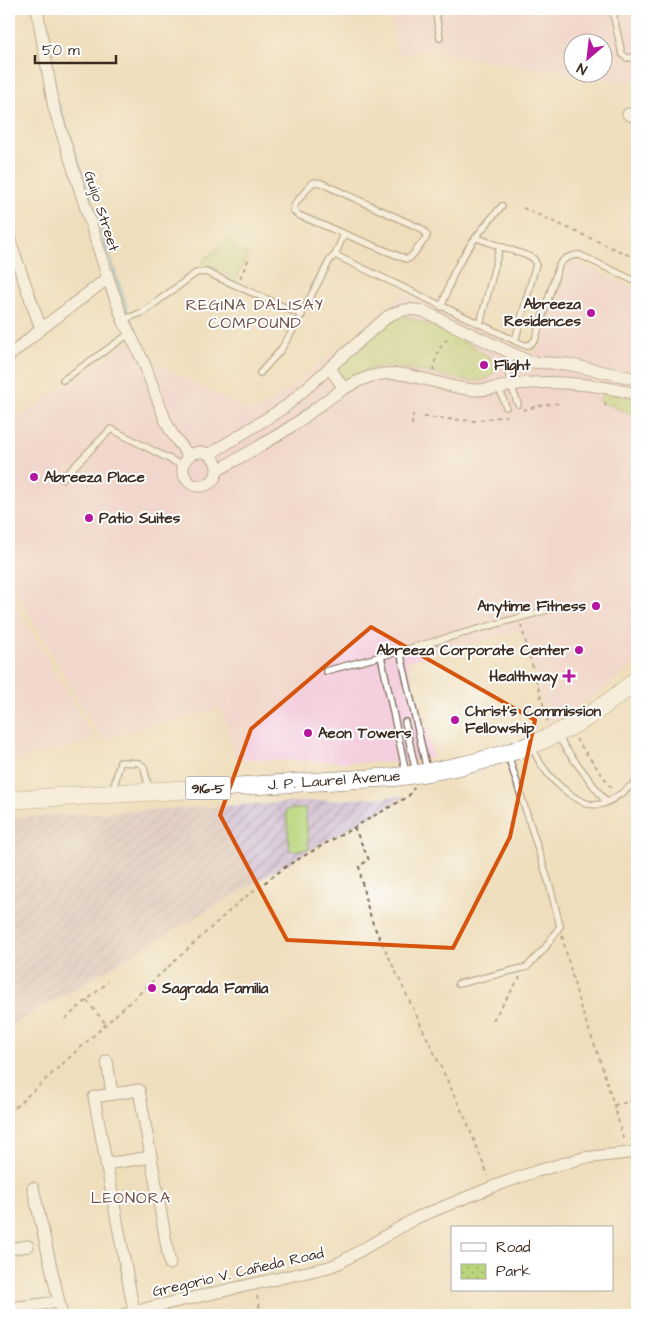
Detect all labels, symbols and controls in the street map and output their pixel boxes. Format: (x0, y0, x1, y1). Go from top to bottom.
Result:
scale bar (35, 32, 116, 64)
north arrow (564, 32, 614, 82)
text: 50 m (42, 40, 80, 61)
text: N (574, 58, 591, 79)
street label: Guijo Street (79, 168, 124, 254)
district label: REGINA DALISAY COMPOUND (186, 294, 324, 334)
place label: Abreeza Residences (504, 294, 581, 332)
marker: Abreeza Residences (585, 307, 597, 319)
place label: Flight (494, 355, 531, 378)
marker: Flight (478, 359, 490, 371)
place label: Abreeza Place (44, 467, 145, 488)
marker: Abreeza Place (28, 471, 40, 483)
place label: Patio Suites (99, 508, 181, 529)
marker: Patio Suites (83, 512, 95, 524)
place label: Anytime Fitness (477, 596, 586, 618)
marker: Anytime Fitness (590, 600, 602, 612)
place label: Abreeza Corporate Center (376, 640, 570, 661)
marker: Abreeza Corporate Center (573, 644, 585, 656)
place label: Healthway (489, 666, 559, 688)
marker: Healthway (562, 669, 576, 683)
place label: Christ's Commission Fellowship (465, 701, 602, 739)
marker: Christ's Commission Fellowship (449, 714, 461, 726)
place label: Aeon Towers (318, 723, 412, 744)
marker: Aeon Towers (302, 727, 314, 739)
street label: J. P. Laurel Avenue (267, 765, 401, 796)
road number: 916-5 (186, 776, 230, 800)
place label: Sagrada Familia (161, 978, 269, 1001)
marker: Sagrada Familia (146, 982, 158, 994)
district label: LEONORA (91, 1187, 171, 1209)
legend (451, 1226, 614, 1292)
text: Road (496, 1237, 531, 1258)
street label: Gregorio V. Cañeda Road (150, 1242, 326, 1303)
text: Park (496, 1261, 531, 1282)

